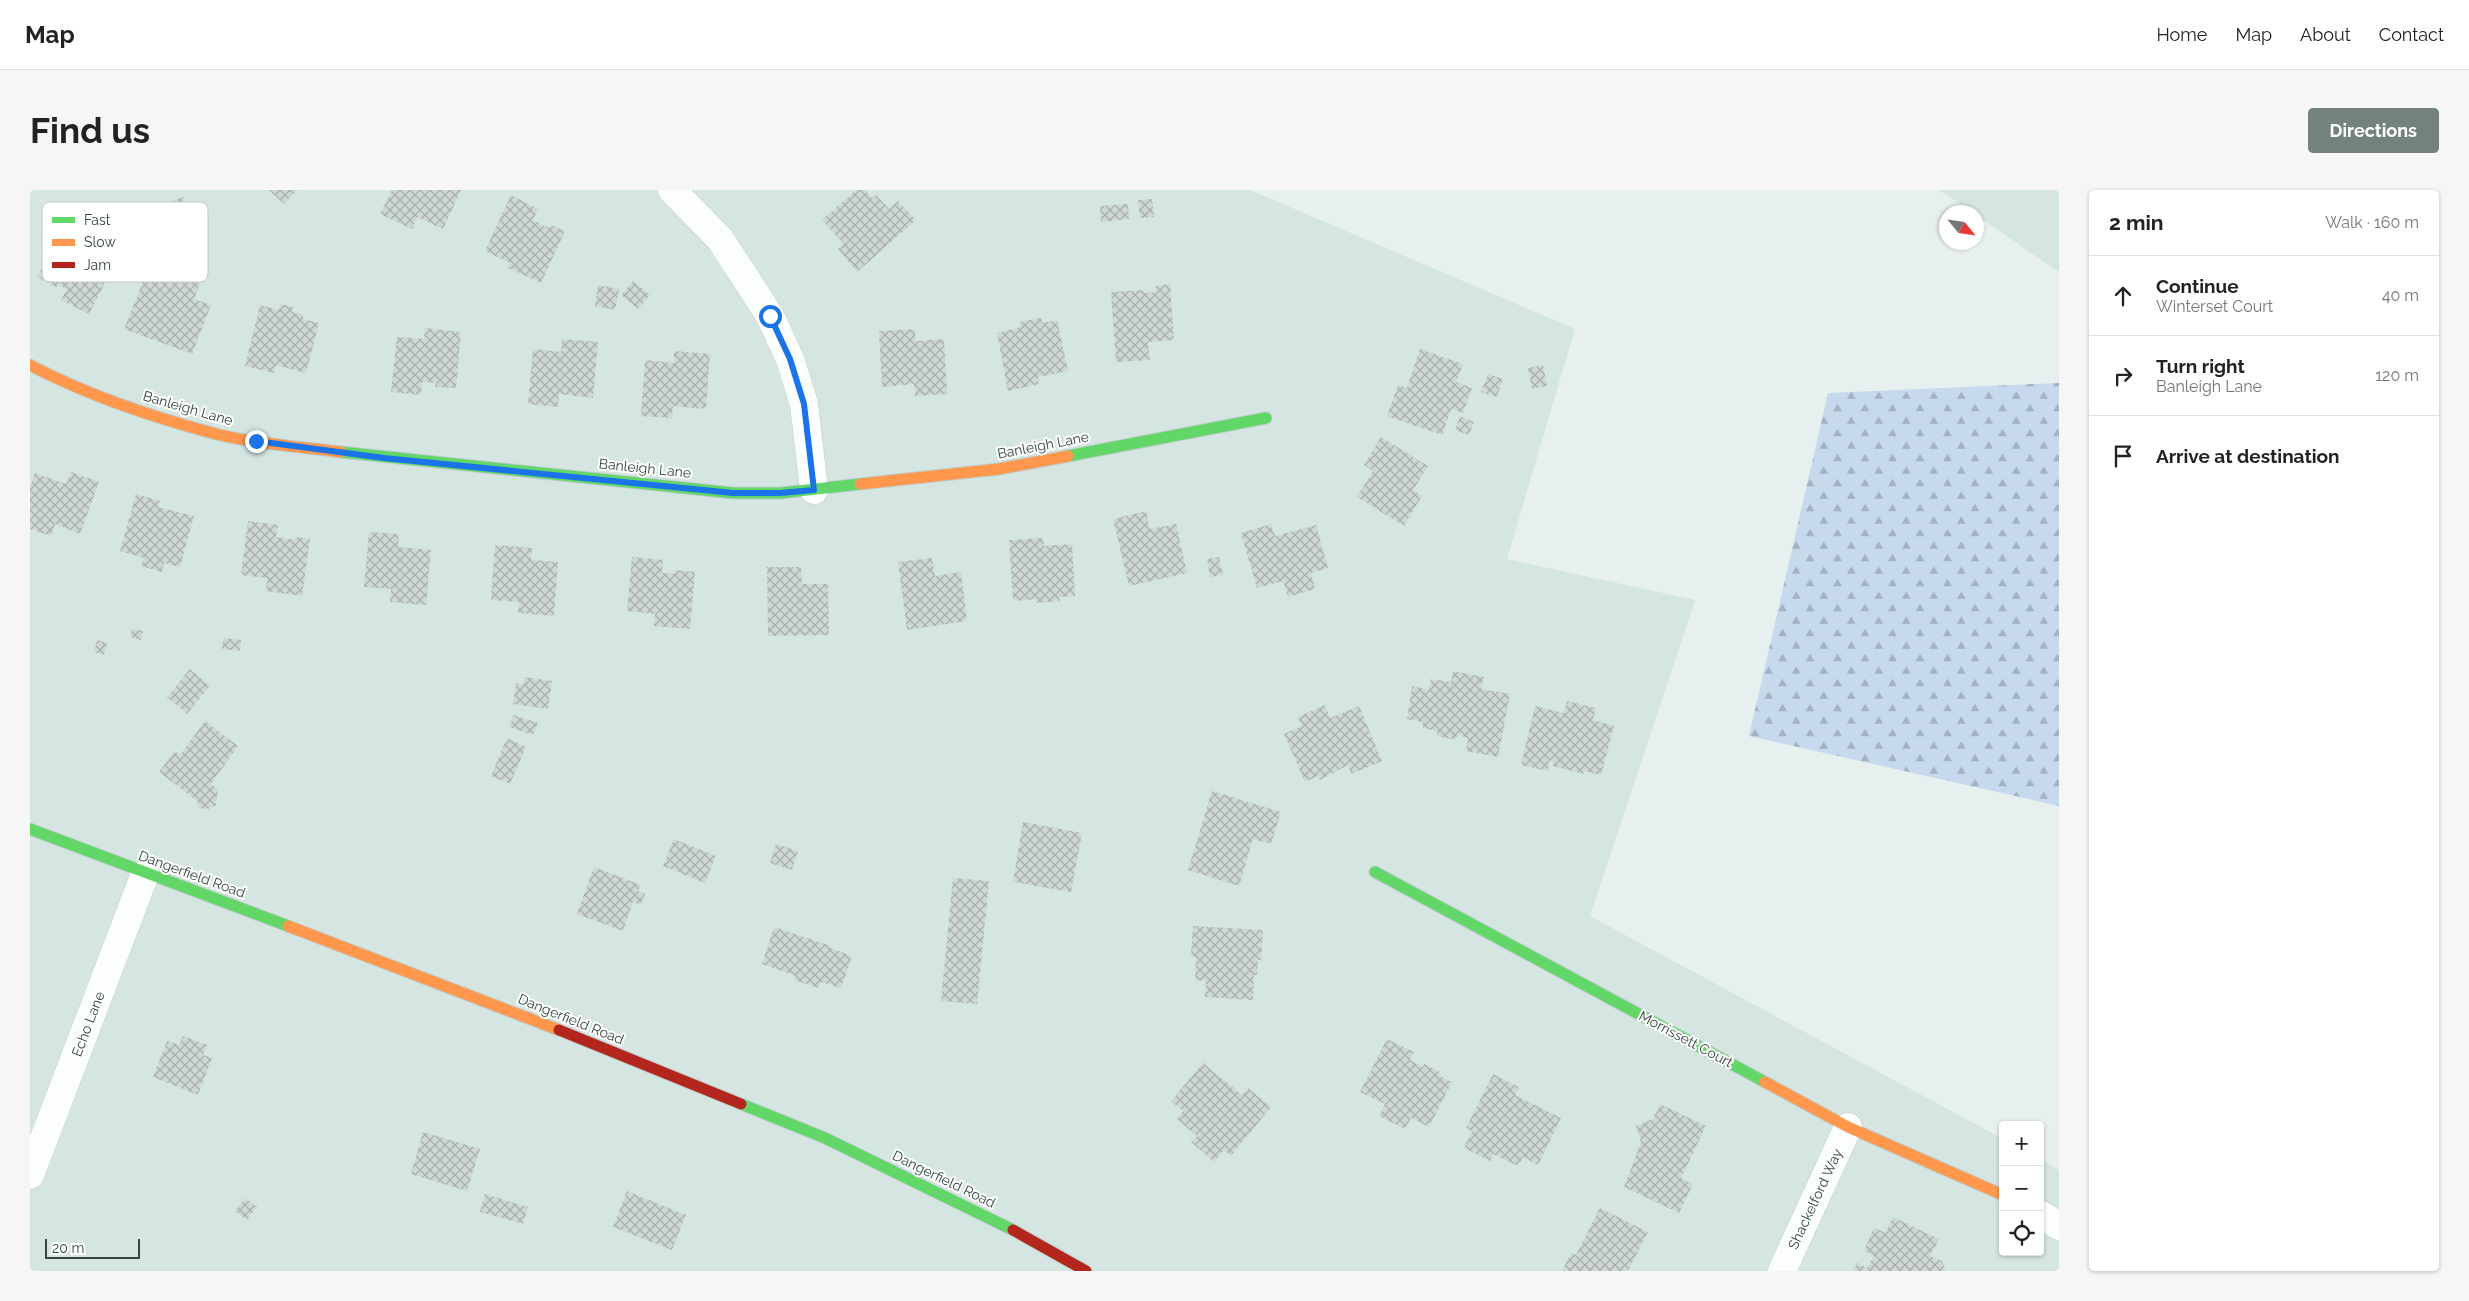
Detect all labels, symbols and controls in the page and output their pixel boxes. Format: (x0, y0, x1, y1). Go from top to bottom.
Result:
text: Map (25, 20, 75, 49)
text: Home (2156, 24, 2207, 45)
text: Map (2235, 24, 2272, 45)
text: About (2300, 24, 2351, 45)
text: Contact (2379, 24, 2444, 45)
button: Directions (2308, 108, 2439, 153)
text: Find us (30, 110, 150, 151)
legend (42, 202, 208, 282)
north arrow (1939, 205, 1984, 250)
text: 2 min (2109, 210, 2163, 235)
text: Fast (84, 212, 111, 228)
text: Walk · 160 m (2325, 213, 2419, 232)
text: Slow (84, 234, 116, 250)
text: Jam (84, 257, 111, 273)
text: Continue (2156, 275, 2239, 297)
icon: ahead (2109, 282, 2137, 310)
text: 40 m (2382, 286, 2419, 305)
text: Winterset Court (2156, 297, 2273, 316)
route start (759, 305, 782, 328)
text: Turn right (2156, 355, 2245, 377)
icon: right (2109, 362, 2137, 390)
text: 120 m (2375, 366, 2419, 385)
text: Banleigh Lane (2156, 377, 2262, 396)
street label: Banleigh Lane (141, 388, 235, 428)
street label: Banleigh Lane (996, 428, 1090, 462)
route end (245, 430, 268, 453)
icon: arrive (2109, 442, 2137, 470)
text: Arrive at destination (2156, 445, 2340, 467)
street label: Banleigh Lane (598, 455, 692, 481)
street label: Dangerfield Road (136, 847, 248, 901)
street label: Echo Lane (68, 989, 108, 1059)
street label: Dangerfield Road (516, 991, 626, 1047)
street label: Morrissett Court (1636, 1008, 1736, 1071)
map controls (1999, 1121, 2044, 1256)
button: + (1999, 1121, 2044, 1166)
street label: Shackelford Way (1785, 1146, 1845, 1252)
street label: Dangerfield Road (890, 1147, 998, 1211)
button: − (1999, 1166, 2044, 1211)
button: locate (1999, 1211, 2044, 1256)
scale bar (45, 1236, 140, 1259)
text: 20 m (52, 1240, 84, 1256)

